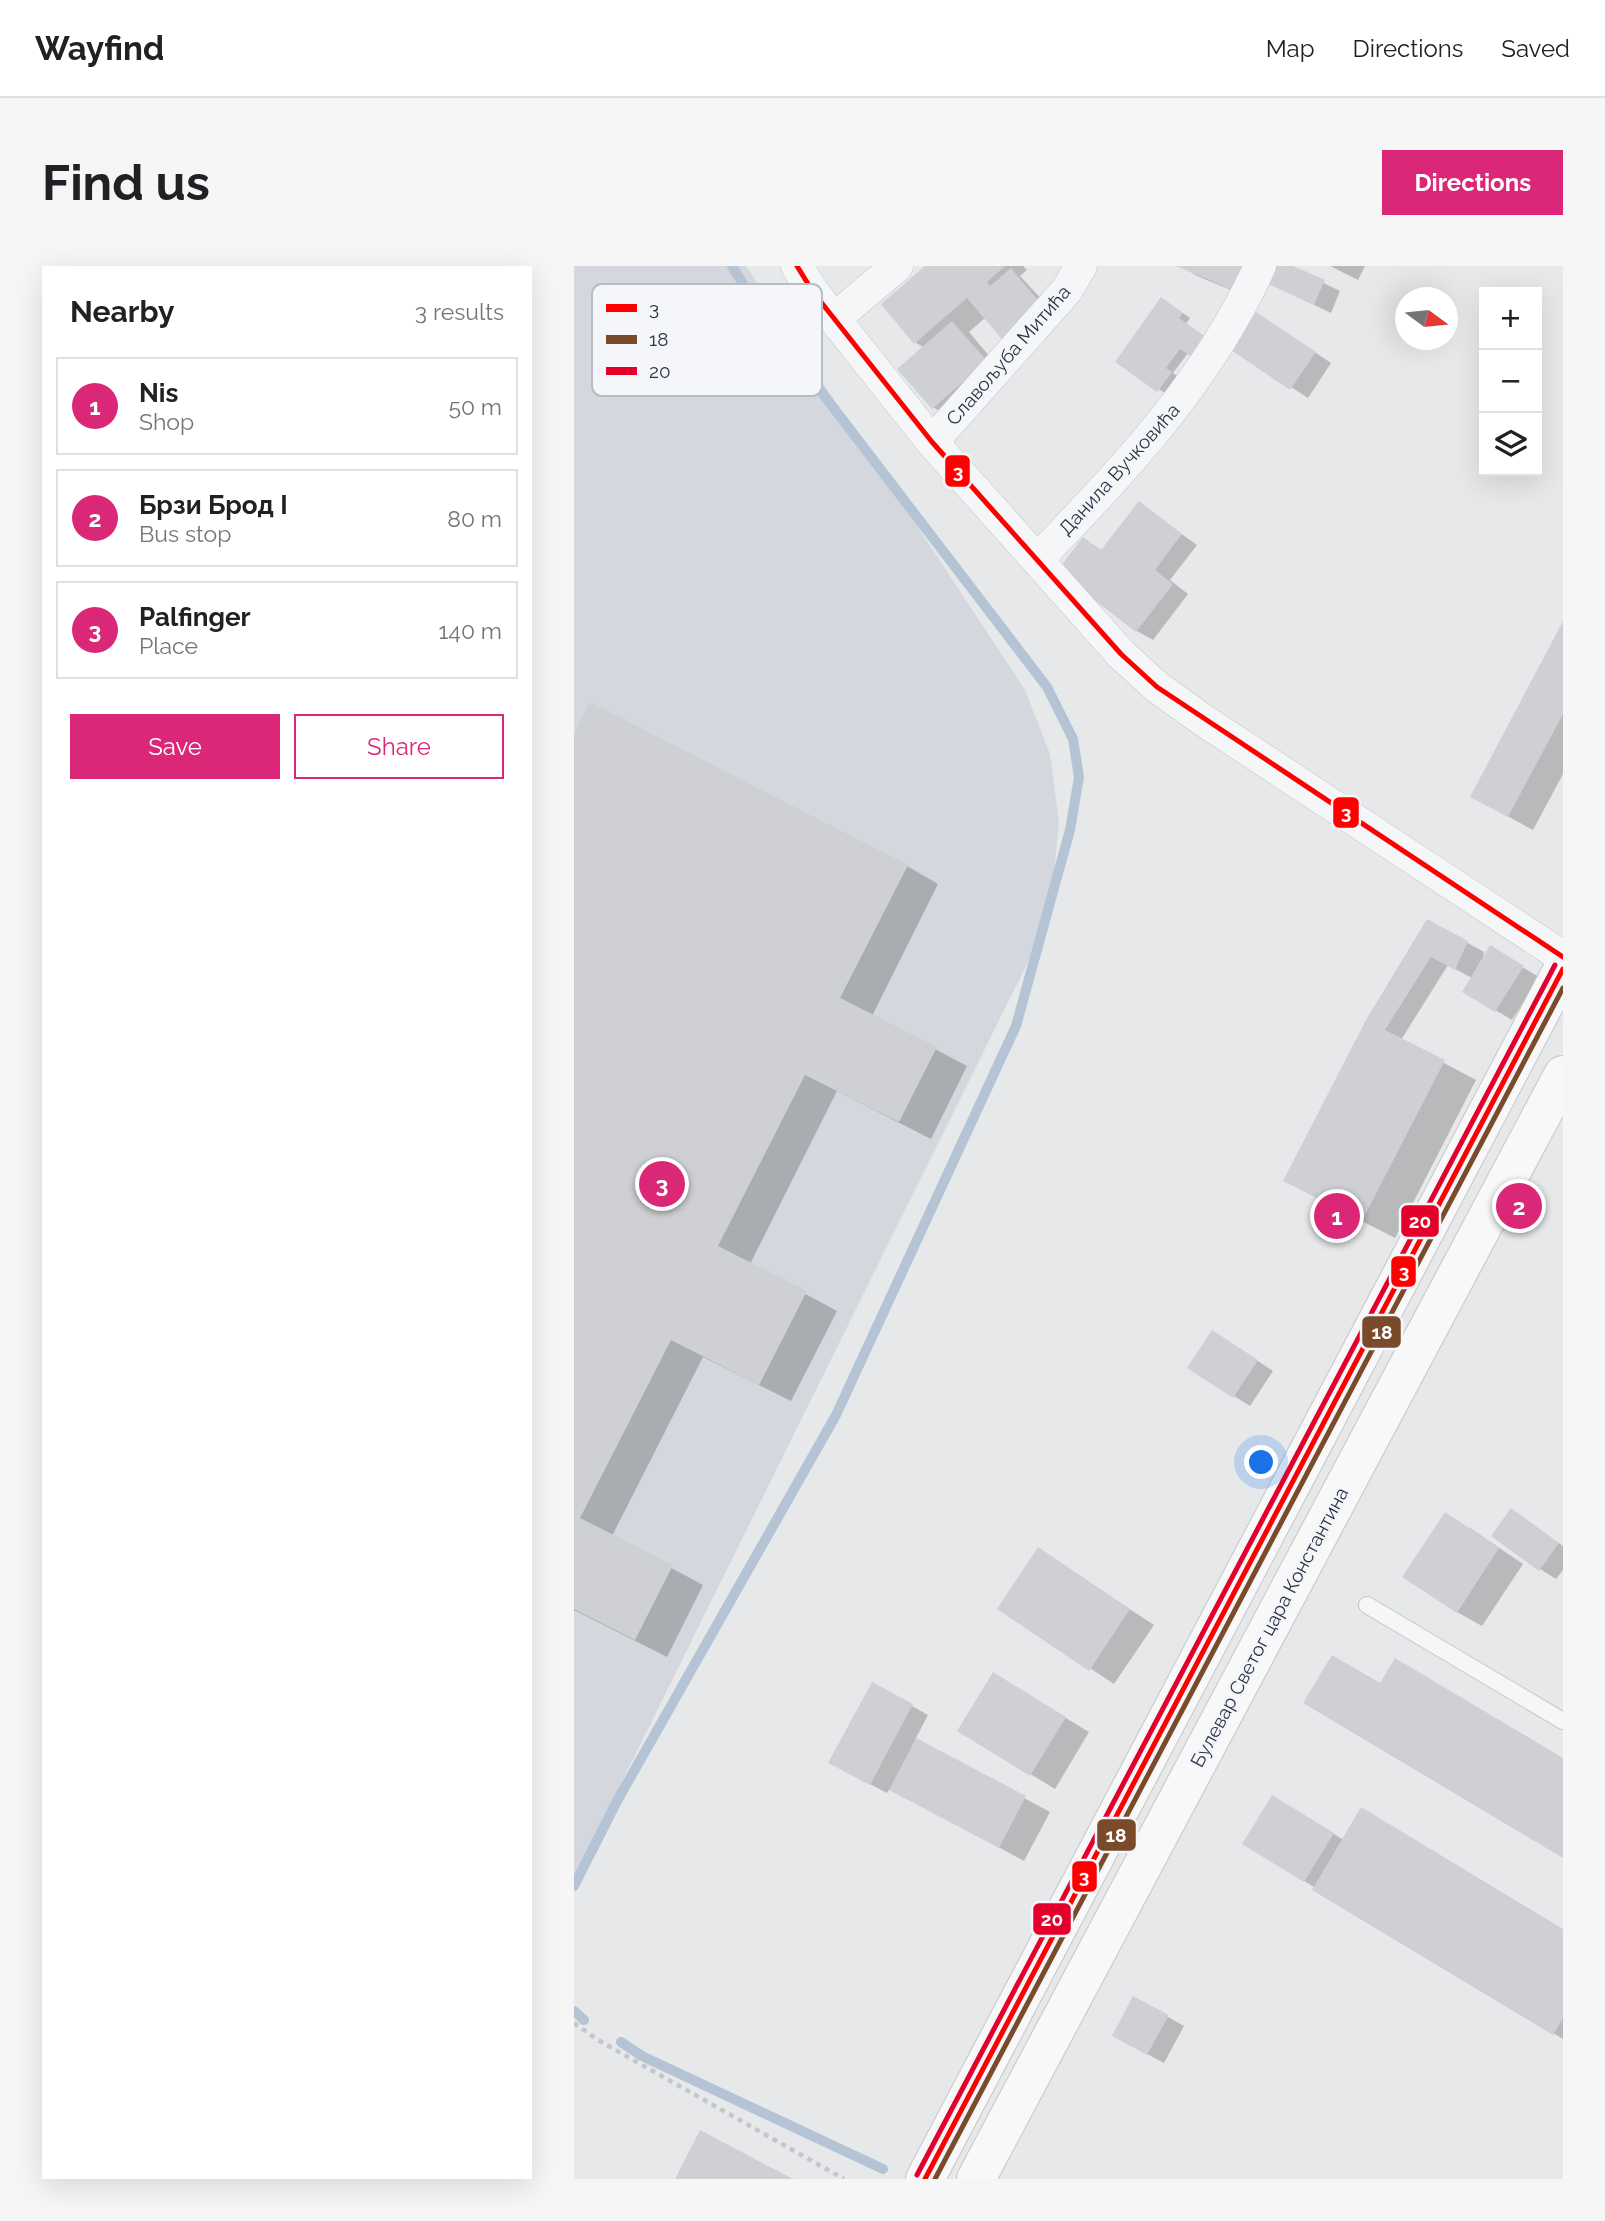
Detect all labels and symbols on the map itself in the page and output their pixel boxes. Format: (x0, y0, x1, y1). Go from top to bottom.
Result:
street label: Славољуба Митића (941, 281, 1075, 429)
legend (592, 284, 822, 396)
north arrow (1395, 287, 1458, 350)
text: 3 (649, 297, 659, 319)
text: 18 (649, 328, 668, 350)
text: 20 (649, 360, 671, 382)
street label: Данила Вучковића (1054, 399, 1184, 539)
line badge: 3 (944, 454, 971, 488)
text: 3 (953, 460, 963, 482)
line badge: 3 (1332, 796, 1360, 829)
text: 3 (1341, 801, 1351, 823)
pin: 3 (639, 1158, 685, 1210)
pin: 2 (1496, 1180, 1542, 1232)
pin: 1 (1314, 1190, 1360, 1242)
line badge: 20 (1400, 1204, 1440, 1238)
text: 20 (1409, 1210, 1431, 1232)
line badge: 3 (1390, 1255, 1417, 1288)
text: 3 (1399, 1260, 1409, 1282)
line badge: 18 (1361, 1315, 1402, 1349)
text: 18 (1372, 1321, 1392, 1343)
your location (1244, 1445, 1278, 1479)
street label: Булевар Светог цара Константина (1186, 1483, 1352, 1771)
line badge: 18 (1096, 1818, 1137, 1852)
text: 18 (1106, 1824, 1126, 1846)
line badge: 3 (1071, 1860, 1098, 1893)
text: 3 (1079, 1865, 1089, 1887)
line badge: 20 (1032, 1902, 1072, 1936)
text: 20 (1041, 1908, 1063, 1930)

